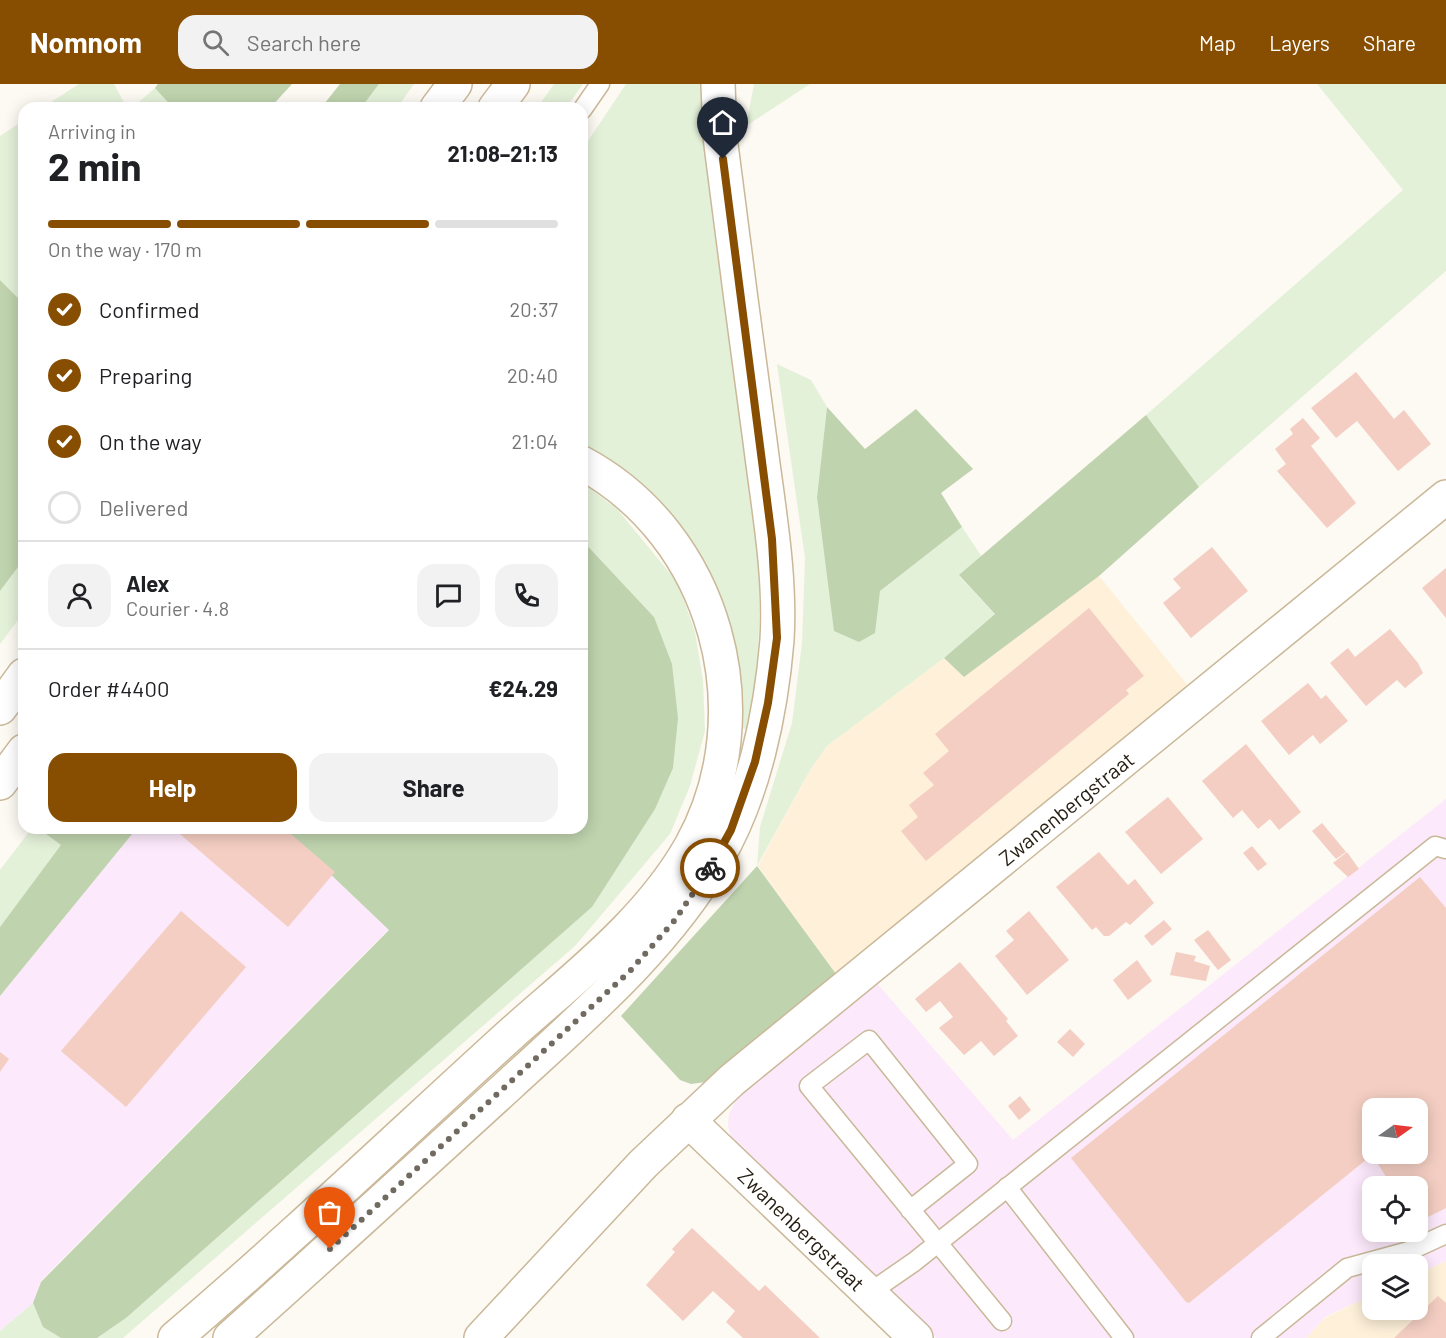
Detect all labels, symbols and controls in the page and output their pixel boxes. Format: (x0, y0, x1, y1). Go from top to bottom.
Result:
search box (178, 15, 598, 69)
text: Nomnom (30, 25, 142, 59)
icon: search (199, 26, 232, 59)
text: Search here (247, 29, 361, 55)
text: Map (1199, 30, 1236, 55)
text: Layers (1269, 30, 1330, 55)
text: Share (1363, 30, 1416, 55)
pin (697, 97, 748, 159)
icon: home (706, 106, 739, 139)
text: Arriving in (48, 119, 136, 143)
text: 21:08–21:13 (447, 140, 558, 166)
text: 2 min (48, 142, 141, 189)
text: On the way · 170 m (48, 237, 202, 261)
icon: check (48, 293, 81, 326)
text: Confirmed (99, 296, 199, 322)
text: 20:37 (509, 297, 558, 321)
icon: check (48, 359, 81, 392)
text: Preparing (99, 362, 192, 388)
text: 20:40 (507, 363, 558, 387)
icon: check (48, 425, 81, 458)
text: On the way (99, 428, 202, 454)
text: 21:04 (511, 429, 558, 453)
text: Delivered (99, 494, 188, 520)
button: person (48, 564, 111, 627)
button: chat (417, 564, 480, 627)
button: phone (495, 564, 558, 627)
text: Alex (126, 570, 169, 596)
text: Courier · 4.8 (126, 596, 229, 620)
text: Order #4400 (48, 675, 169, 701)
text: €24.29 (488, 675, 558, 701)
street label: Zwanenbergstraat (994, 746, 1138, 870)
button: Help (48, 753, 297, 822)
button: Share (309, 753, 558, 822)
courier (680, 838, 740, 898)
icon: bike (694, 852, 727, 885)
north arrow (1362, 1098, 1428, 1164)
map controls (1362, 1098, 1428, 1320)
street label: Zwanenbergstraat (734, 1162, 870, 1296)
button: locate (1362, 1176, 1428, 1242)
pin (304, 1187, 355, 1249)
icon: bag (313, 1196, 346, 1229)
button: layers (1362, 1254, 1428, 1320)

